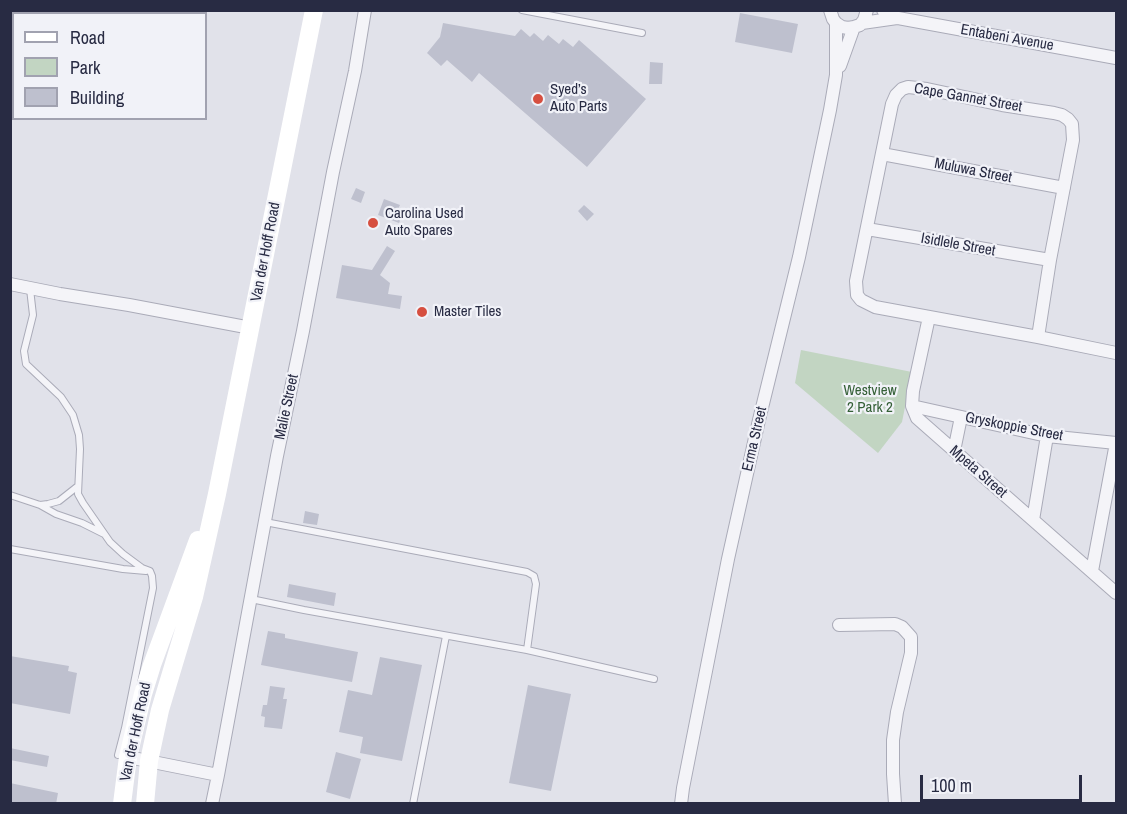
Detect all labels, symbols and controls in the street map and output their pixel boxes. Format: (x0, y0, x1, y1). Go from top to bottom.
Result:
legend (12, 12, 207, 120)
street label: Entabeni Avenue (959, 21, 1055, 55)
text: Road (70, 25, 105, 50)
text: Park (70, 55, 100, 80)
street label: Cape Gannet Street (913, 80, 1023, 116)
place label: Syed’s Auto Parts (550, 81, 607, 116)
text: Building (70, 85, 124, 110)
marker: Syed’s Auto Parts (531, 92, 545, 106)
street label: Muluwa Street (933, 155, 1013, 187)
street label: Van der Hoff Road (248, 201, 284, 303)
place label: Carolina Used Auto Spares (385, 205, 464, 240)
marker: Carolina Used Auto Spares (366, 216, 380, 230)
street label: Isidlele Street (919, 230, 997, 260)
place label: Master Tiles (434, 303, 501, 321)
marker: Master Tiles (415, 305, 429, 319)
street label: Malie Street (271, 373, 303, 441)
park label: Westview 2 Park 2 (843, 382, 897, 417)
street label: Erma Street (739, 405, 771, 473)
street label: Gryskoppie Street (964, 409, 1064, 445)
street label: Mpeta Street (946, 442, 1010, 502)
street label: Van der Hoff Road (117, 681, 155, 783)
scale bar (923, 763, 1085, 801)
text: 100 m (931, 773, 972, 798)

